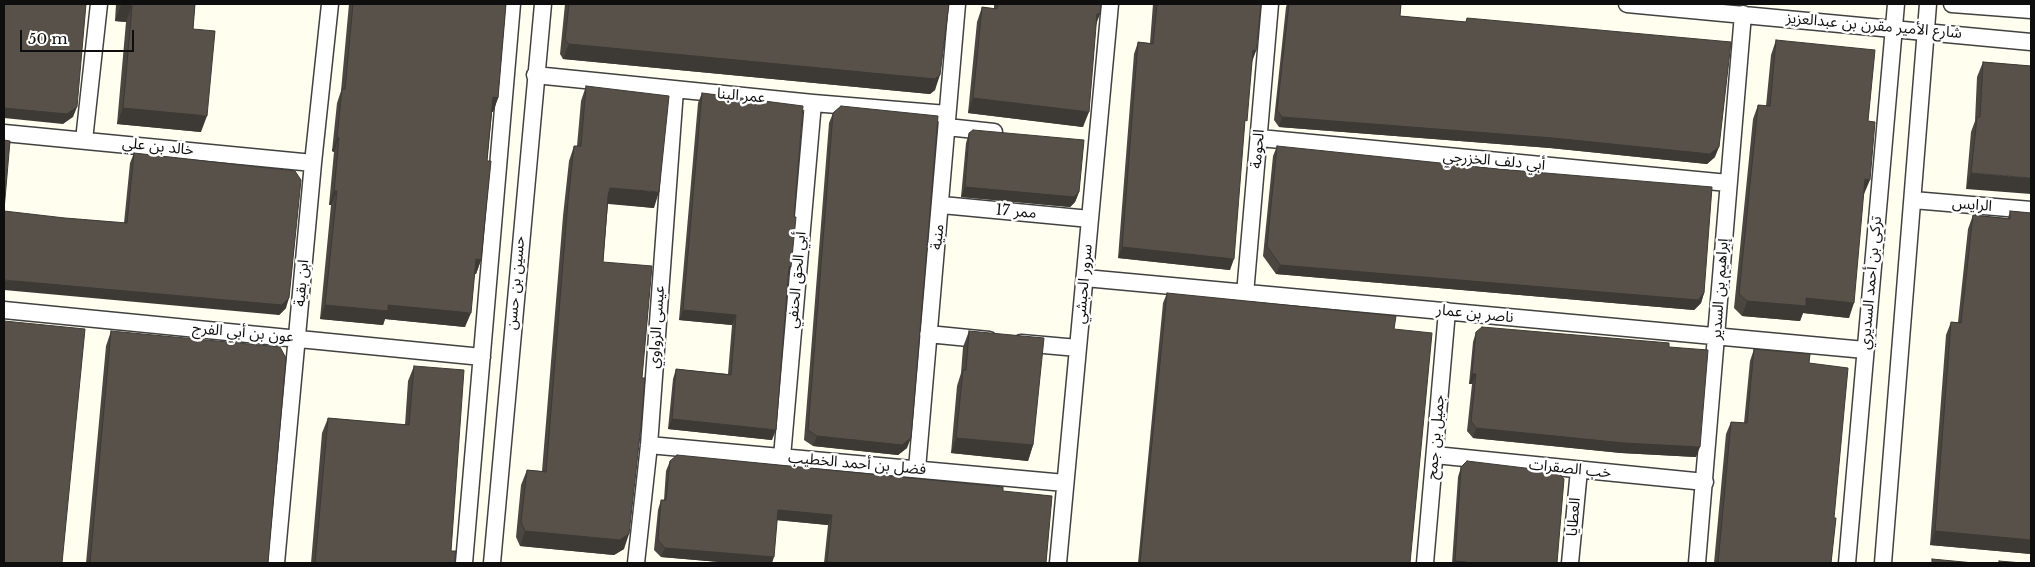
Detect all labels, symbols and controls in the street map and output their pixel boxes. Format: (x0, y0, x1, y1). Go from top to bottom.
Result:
street label: شارع الأمير مقرن بن عبدالعزيز (1785, 9, 1963, 43)
scale bar (22, 20, 136, 52)
text: 50 m (28, 29, 68, 48)
street label: عمر البنا (716, 85, 766, 107)
street label: الحومة (1247, 129, 1269, 169)
street label: خالد بن علي (121, 134, 195, 160)
street label: أبي دلف الخزرجي (1442, 148, 1546, 174)
street label: الرايس (1951, 194, 1993, 216)
street label: ممر 17 (995, 201, 1037, 223)
street label: تركي بن أحمد السديري (1856, 215, 1886, 351)
street label: منية (928, 223, 948, 251)
street label: أبي الحق الحنفي (784, 231, 810, 329)
street label: حسين بن حسن (503, 235, 529, 331)
street label: إبراهيم بن السدير (1707, 238, 1733, 340)
street label: سرور الحبشي (1072, 243, 1096, 325)
street label: ابن بقية (291, 259, 313, 307)
street label: عيسى الزواوي (645, 285, 669, 369)
street label: ناصر بن عمار (1435, 301, 1515, 327)
street label: عون بن أبي الفرج (191, 320, 295, 346)
street label: جميل بن جمح (1423, 394, 1449, 480)
street label: فضل بن أحمد الخطيب (787, 449, 927, 479)
street label: خب الصقرات (1528, 456, 1612, 482)
street label: العطايا (1563, 497, 1585, 537)

